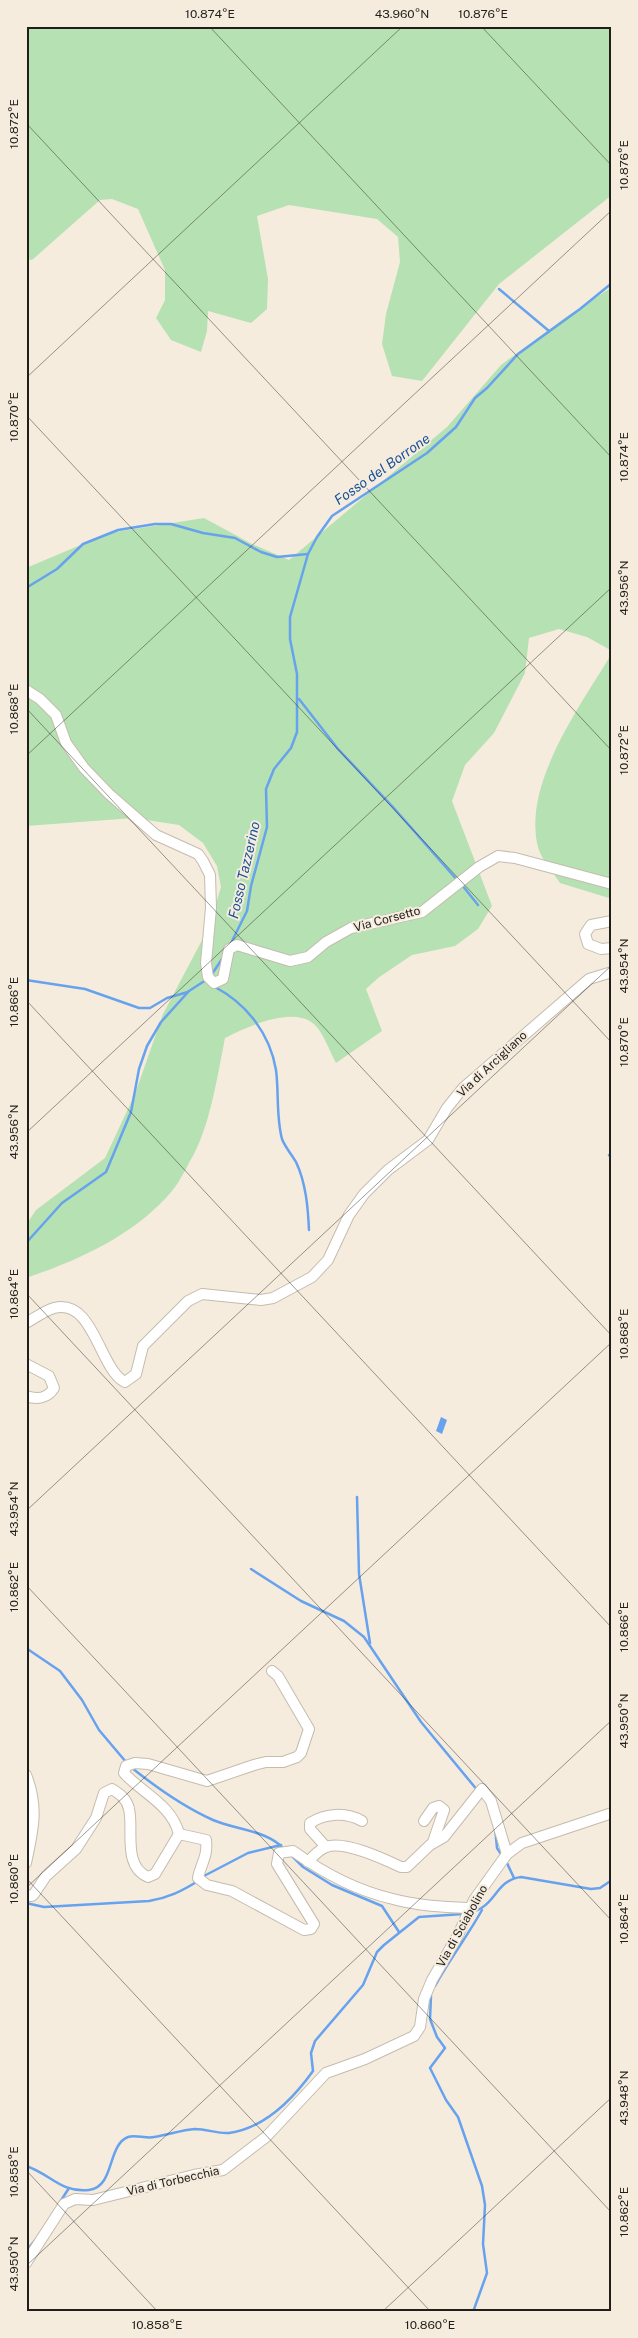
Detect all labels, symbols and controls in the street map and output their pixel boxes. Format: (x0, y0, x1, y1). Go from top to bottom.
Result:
text: 10.874°E (185, 7, 235, 21)
text: 43.960°N (375, 7, 429, 21)
text: 10.876°E (458, 7, 508, 21)
text: 10.872°E (7, 99, 21, 149)
text: 10.876°E (617, 140, 631, 190)
text: 10.870°E (7, 392, 21, 442)
water label: Fosso del Borrone (331, 430, 433, 508)
text: 10.874°E (617, 432, 631, 482)
text: 43.956°N (617, 560, 631, 616)
text: 10.868°E (7, 684, 21, 734)
text: 10.872°E (617, 725, 631, 775)
water label: Fosso Tazzerino (225, 819, 263, 920)
street label: Via Corsetto (352, 903, 422, 935)
text: 43.954°N (617, 938, 631, 994)
text: 10.866°E (7, 977, 21, 1027)
text: 10.870°E (617, 1017, 631, 1067)
street label: Via di Arcigliano (454, 1028, 530, 1100)
text: 43.956°N (7, 1104, 21, 1160)
text: 10.864°E (7, 1269, 21, 1319)
text: 10.868°E (617, 1309, 631, 1359)
text: 43.954°N (7, 1481, 21, 1537)
text: 10.862°E (7, 1562, 21, 1612)
text: 10.866°E (617, 1602, 631, 1652)
text: 43.950°N (617, 1694, 631, 1748)
text: 10.860°E (7, 1854, 21, 1904)
street label: Via di Sciabolino (434, 1882, 491, 1970)
text: 10.864°E (617, 1894, 631, 1944)
text: 43.948°N (617, 2070, 631, 2126)
text: 10.858°E (7, 2146, 21, 2198)
street label: Via di Torbecchia (125, 2164, 221, 2198)
text: 10.862°E (617, 2187, 631, 2237)
text: 43.950°N (7, 2237, 21, 2291)
text: 10.858°E (131, 2318, 183, 2332)
text: 10.860°E (405, 2318, 455, 2332)

